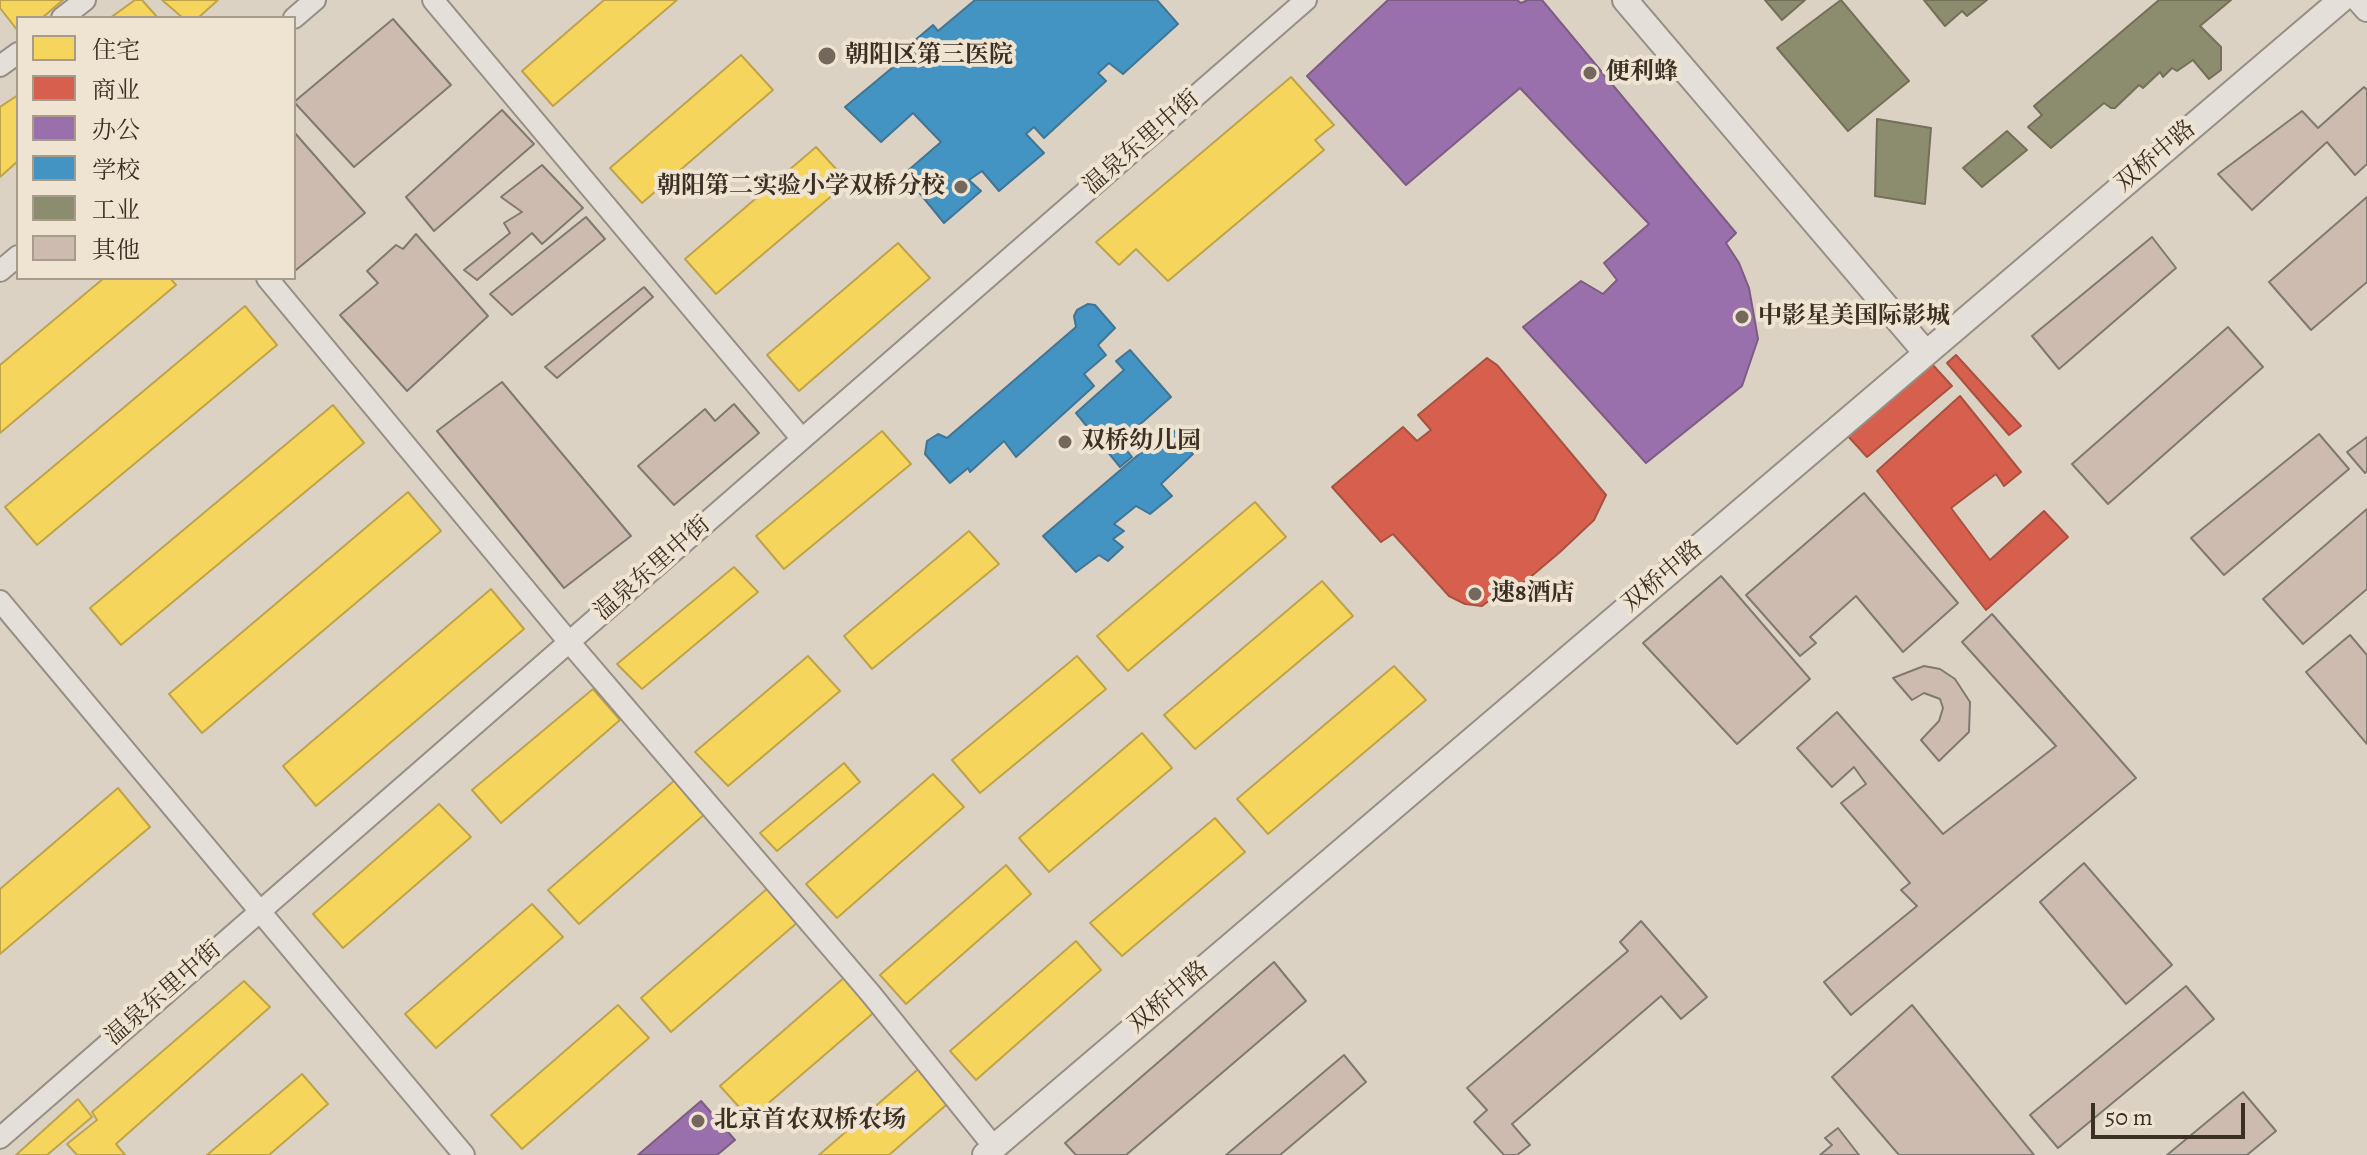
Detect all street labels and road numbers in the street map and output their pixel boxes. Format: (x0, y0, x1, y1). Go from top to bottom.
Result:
street label: 温泉东里中街 (1078, 85, 1206, 201)
street label: 双桥中路 (2110, 115, 2202, 199)
street label: 温泉东里中街 (589, 511, 717, 627)
street label: 双桥中路 (1617, 535, 1709, 619)
street label: 温泉东里中街 (100, 936, 228, 1052)
street label: 双桥中路 (1123, 956, 1215, 1040)

